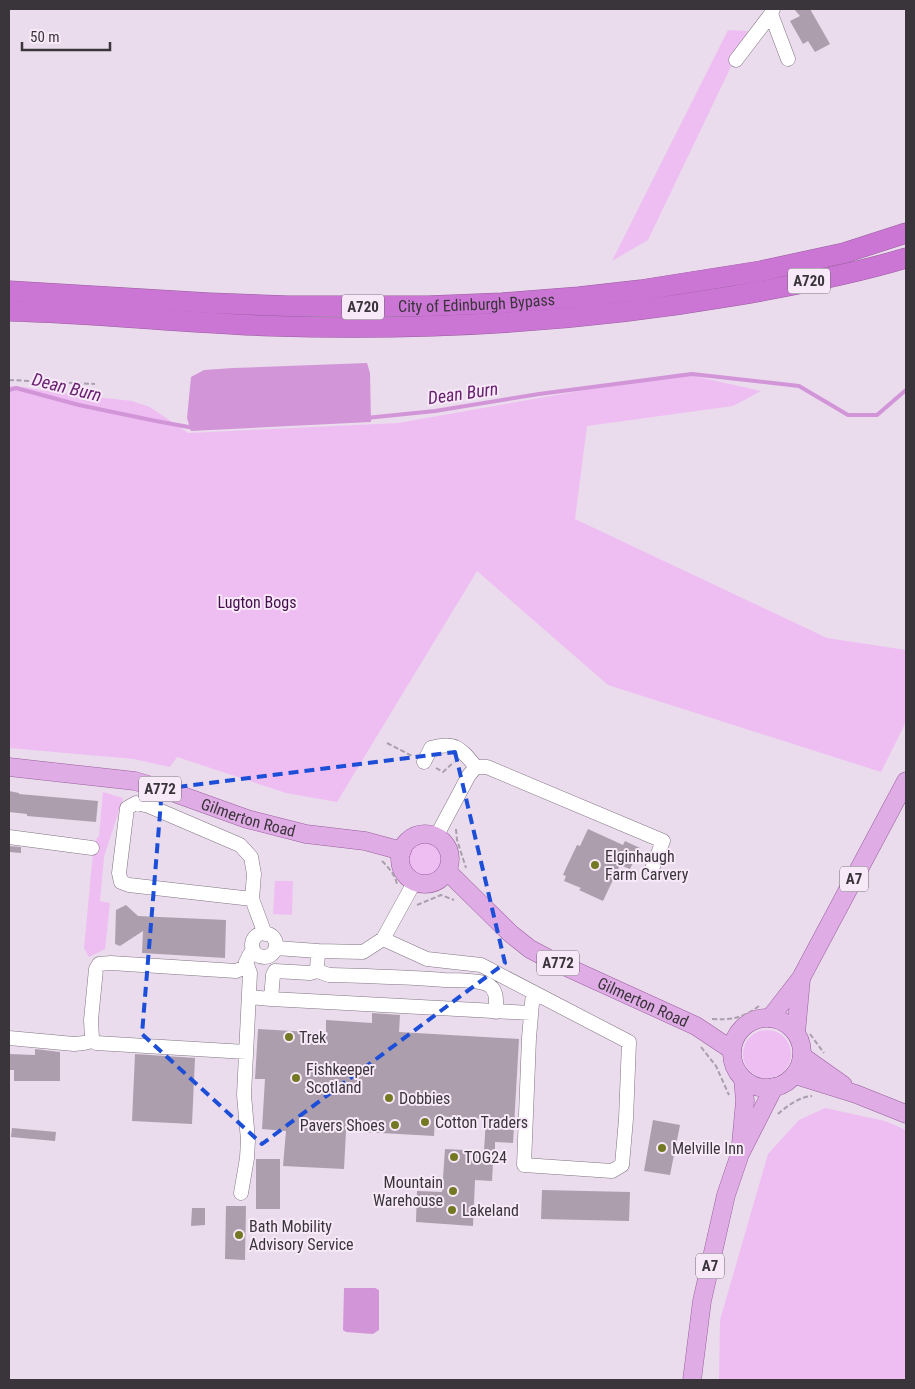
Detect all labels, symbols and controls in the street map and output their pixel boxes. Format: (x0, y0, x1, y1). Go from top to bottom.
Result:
scale bar (22, 20, 110, 52)
text: 50 m (30, 28, 60, 46)
road number: A720 (788, 268, 830, 294)
street label: City of Edinburgh Bypass (398, 289, 556, 316)
road number: A720 (342, 294, 384, 320)
water label: Dean Burn (30, 368, 104, 406)
water label: Dean Burn (426, 378, 500, 408)
park label: Lugton Bogs (218, 593, 296, 612)
road number: A772 (139, 776, 181, 802)
street label: Gilmerton Road (199, 794, 298, 840)
place label: Elginhaugh Farm Carvery (605, 847, 689, 884)
marker: Elginhaugh Farm Carvery (589, 859, 601, 871)
road number: A7 (840, 866, 868, 892)
road number: A772 (537, 950, 579, 976)
street label: Gilmerton Road (595, 973, 692, 1031)
place label: Trek (299, 1028, 327, 1047)
marker: Trek (283, 1031, 295, 1043)
place label: Fishkeeper Scotland (306, 1060, 375, 1097)
marker: Fishkeeper Scotland (290, 1072, 302, 1084)
place label: Dobbies (399, 1089, 450, 1108)
marker: Dobbies (383, 1092, 395, 1104)
place label: Cotton Traders (435, 1113, 528, 1132)
place label: Pavers Shoes (300, 1116, 385, 1135)
marker: Cotton Traders (419, 1116, 431, 1128)
marker: Pavers Shoes (389, 1119, 401, 1131)
place label: Melville Inn (672, 1139, 744, 1158)
marker: Melville Inn (656, 1142, 668, 1154)
place label: TOG24 (464, 1148, 507, 1167)
marker: TOG24 (448, 1151, 460, 1163)
place label: Mountain Warehouse (373, 1173, 443, 1210)
marker: Mountain Warehouse (447, 1185, 459, 1197)
place label: Lakeland (462, 1201, 519, 1220)
marker: Lakeland (446, 1204, 458, 1216)
place label: Bath Mobility Advisory Service (249, 1217, 354, 1254)
marker: Bath Mobility Advisory Service (233, 1229, 245, 1241)
road number: A7 (696, 1254, 724, 1278)

